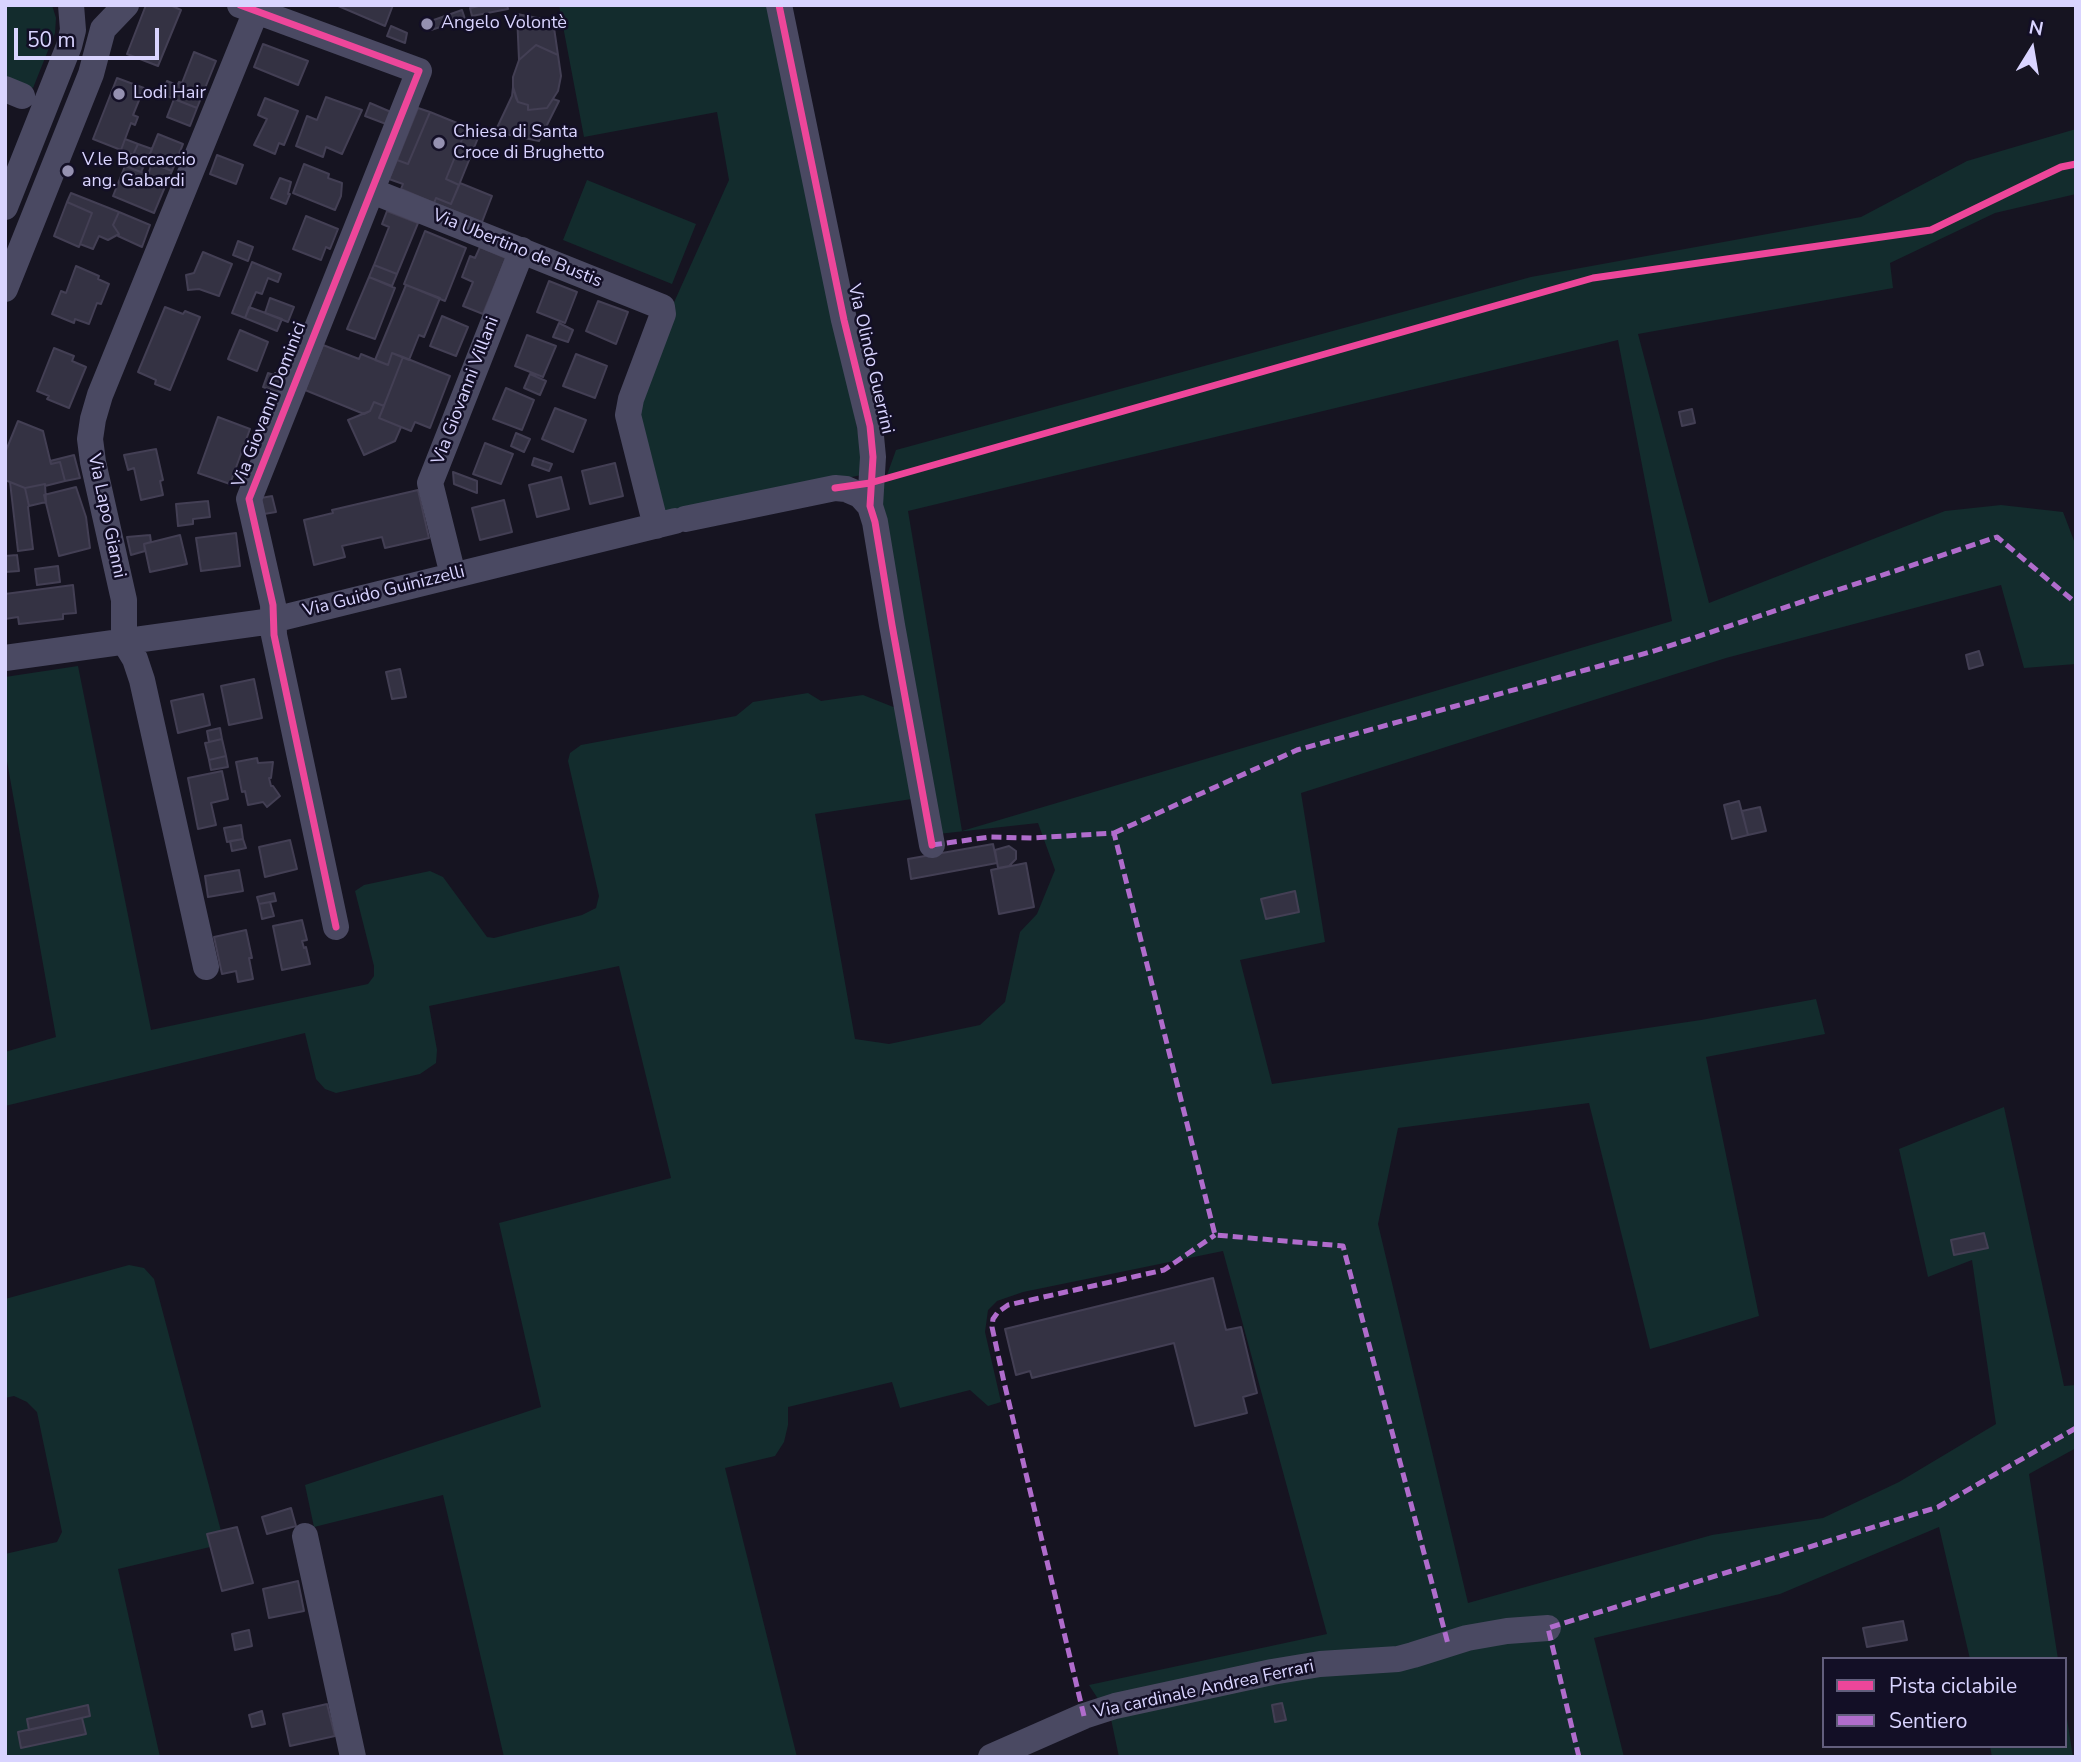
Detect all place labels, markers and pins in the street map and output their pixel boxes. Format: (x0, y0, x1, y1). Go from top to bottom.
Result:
place label: Angelo Volontè (441, 13, 567, 35)
marker: Angelo Volontè (419, 16, 435, 32)
place label: Lodi Hair (133, 83, 206, 105)
marker: Lodi Hair (111, 86, 127, 102)
place label: Chiesa di Santa Croce di Brughetto (453, 122, 604, 164)
marker: Chiesa di Santa Croce di Brughetto (431, 135, 447, 151)
place label: V.le Boccaccio ang. Gabardi (82, 150, 196, 192)
marker: V.le Boccaccio ang. Gabardi (60, 163, 76, 179)

